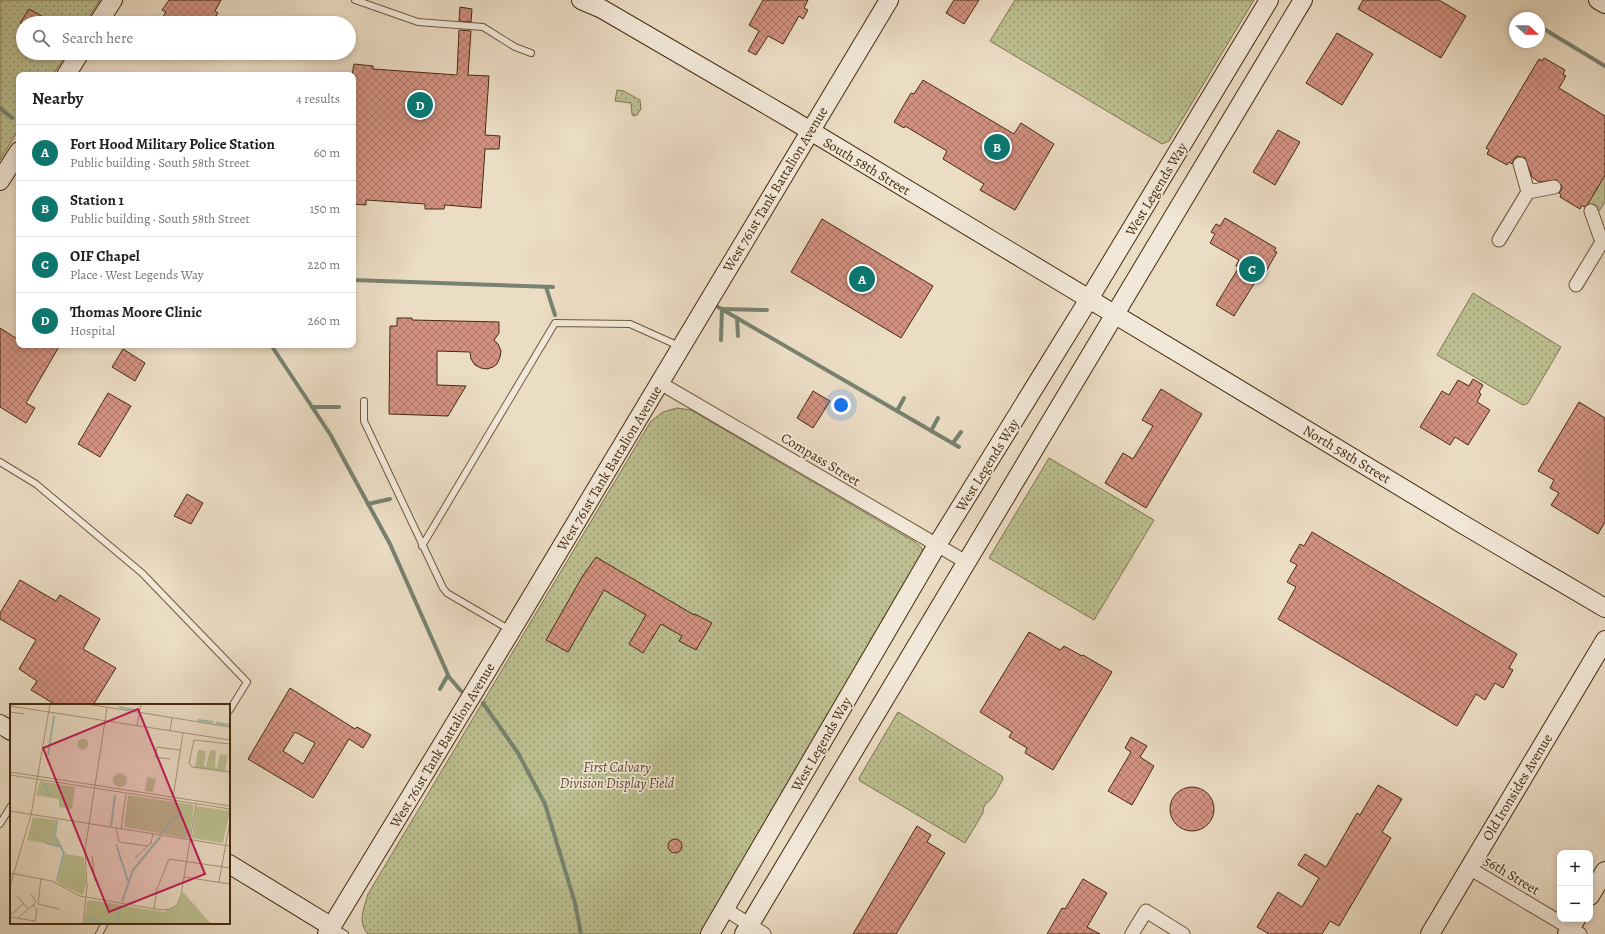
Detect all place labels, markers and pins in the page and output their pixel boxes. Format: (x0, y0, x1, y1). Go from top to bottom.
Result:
pin: D (407, 90, 433, 120)
pin: B (984, 132, 1010, 162)
pin: C (1239, 254, 1265, 284)
pin: A (849, 264, 875, 294)

